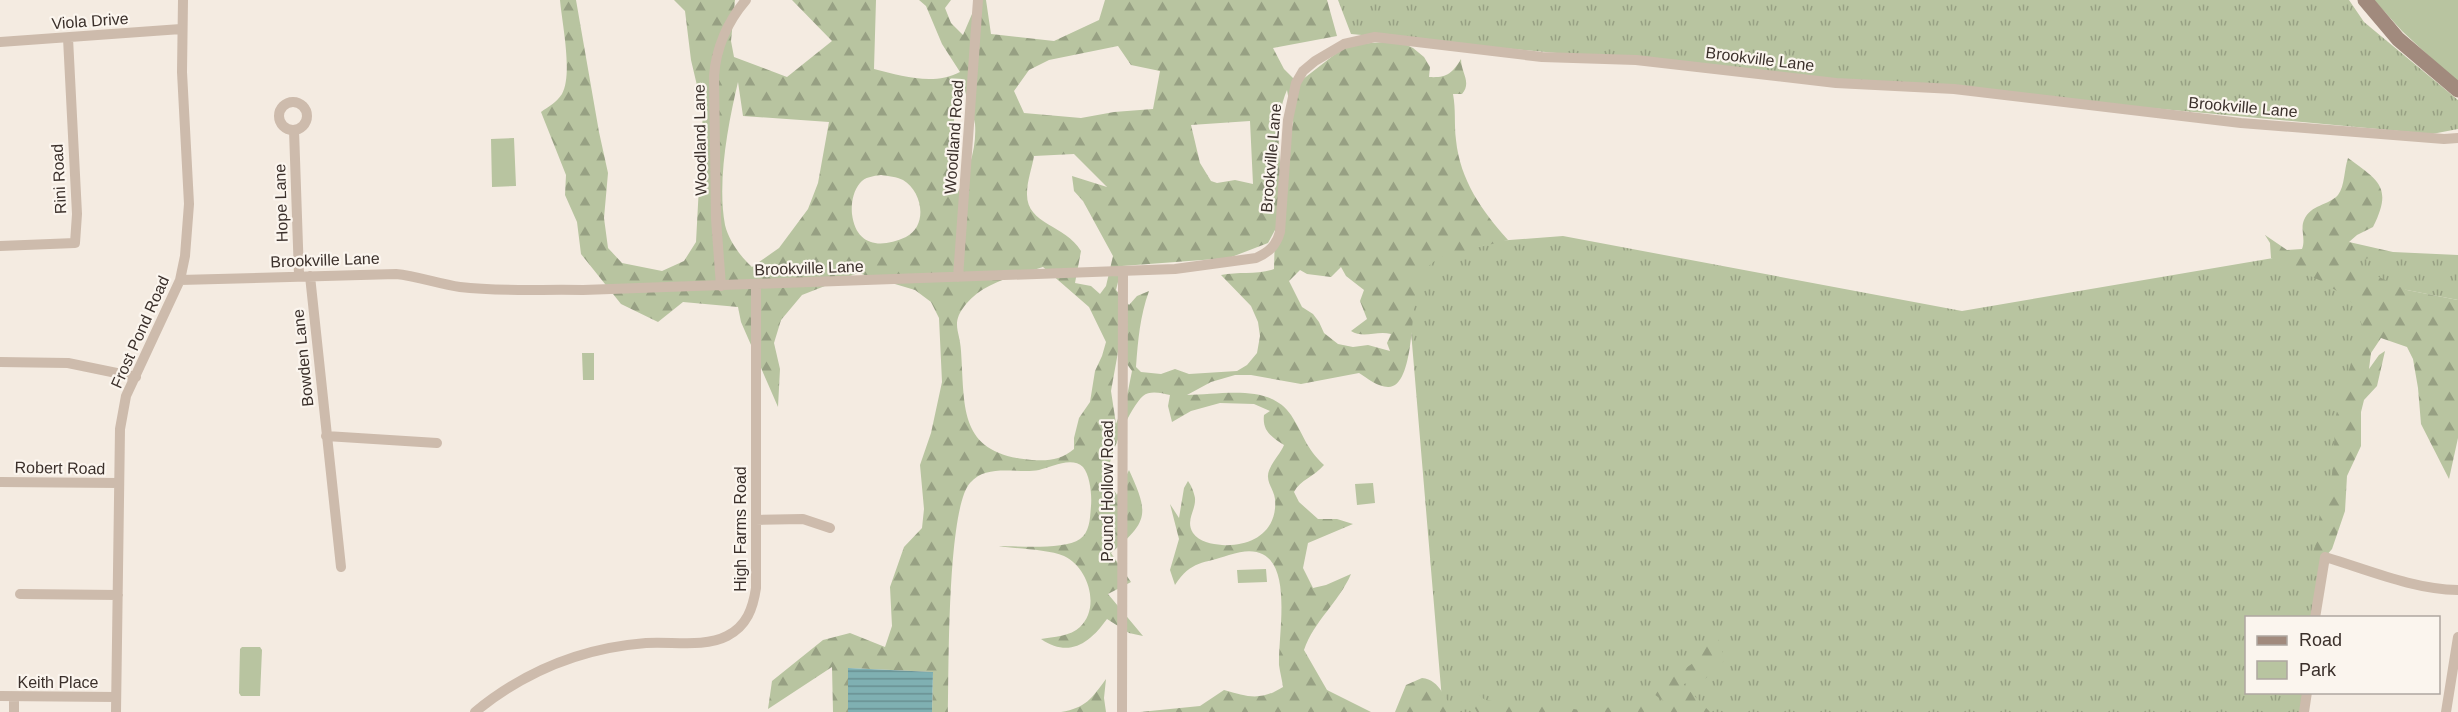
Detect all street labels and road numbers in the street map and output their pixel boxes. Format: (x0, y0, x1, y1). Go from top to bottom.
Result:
street label: Viola Drive (51, 10, 129, 32)
street label: Brookville Lane (1705, 44, 1815, 74)
street label: Woodland Road (942, 79, 966, 195)
street label: Woodland Lane (691, 84, 709, 196)
street label: Brookville Lane (2188, 94, 2298, 120)
street label: Brookville Lane (1258, 103, 1284, 213)
street label: Rini Road (49, 143, 69, 215)
street label: Hope Lane (271, 163, 291, 242)
street label: Brookville Lane (270, 250, 380, 270)
street label: Brookville Lane (754, 258, 864, 278)
street label: Frost Pond Road (108, 273, 172, 391)
street label: Bowden Lane (289, 308, 317, 408)
street label: Pound Hollow Road (1099, 420, 1116, 562)
street label: Robert Road (14, 459, 106, 477)
street label: High Farms Road (732, 466, 749, 592)
street label: Keith Place (18, 674, 99, 691)

